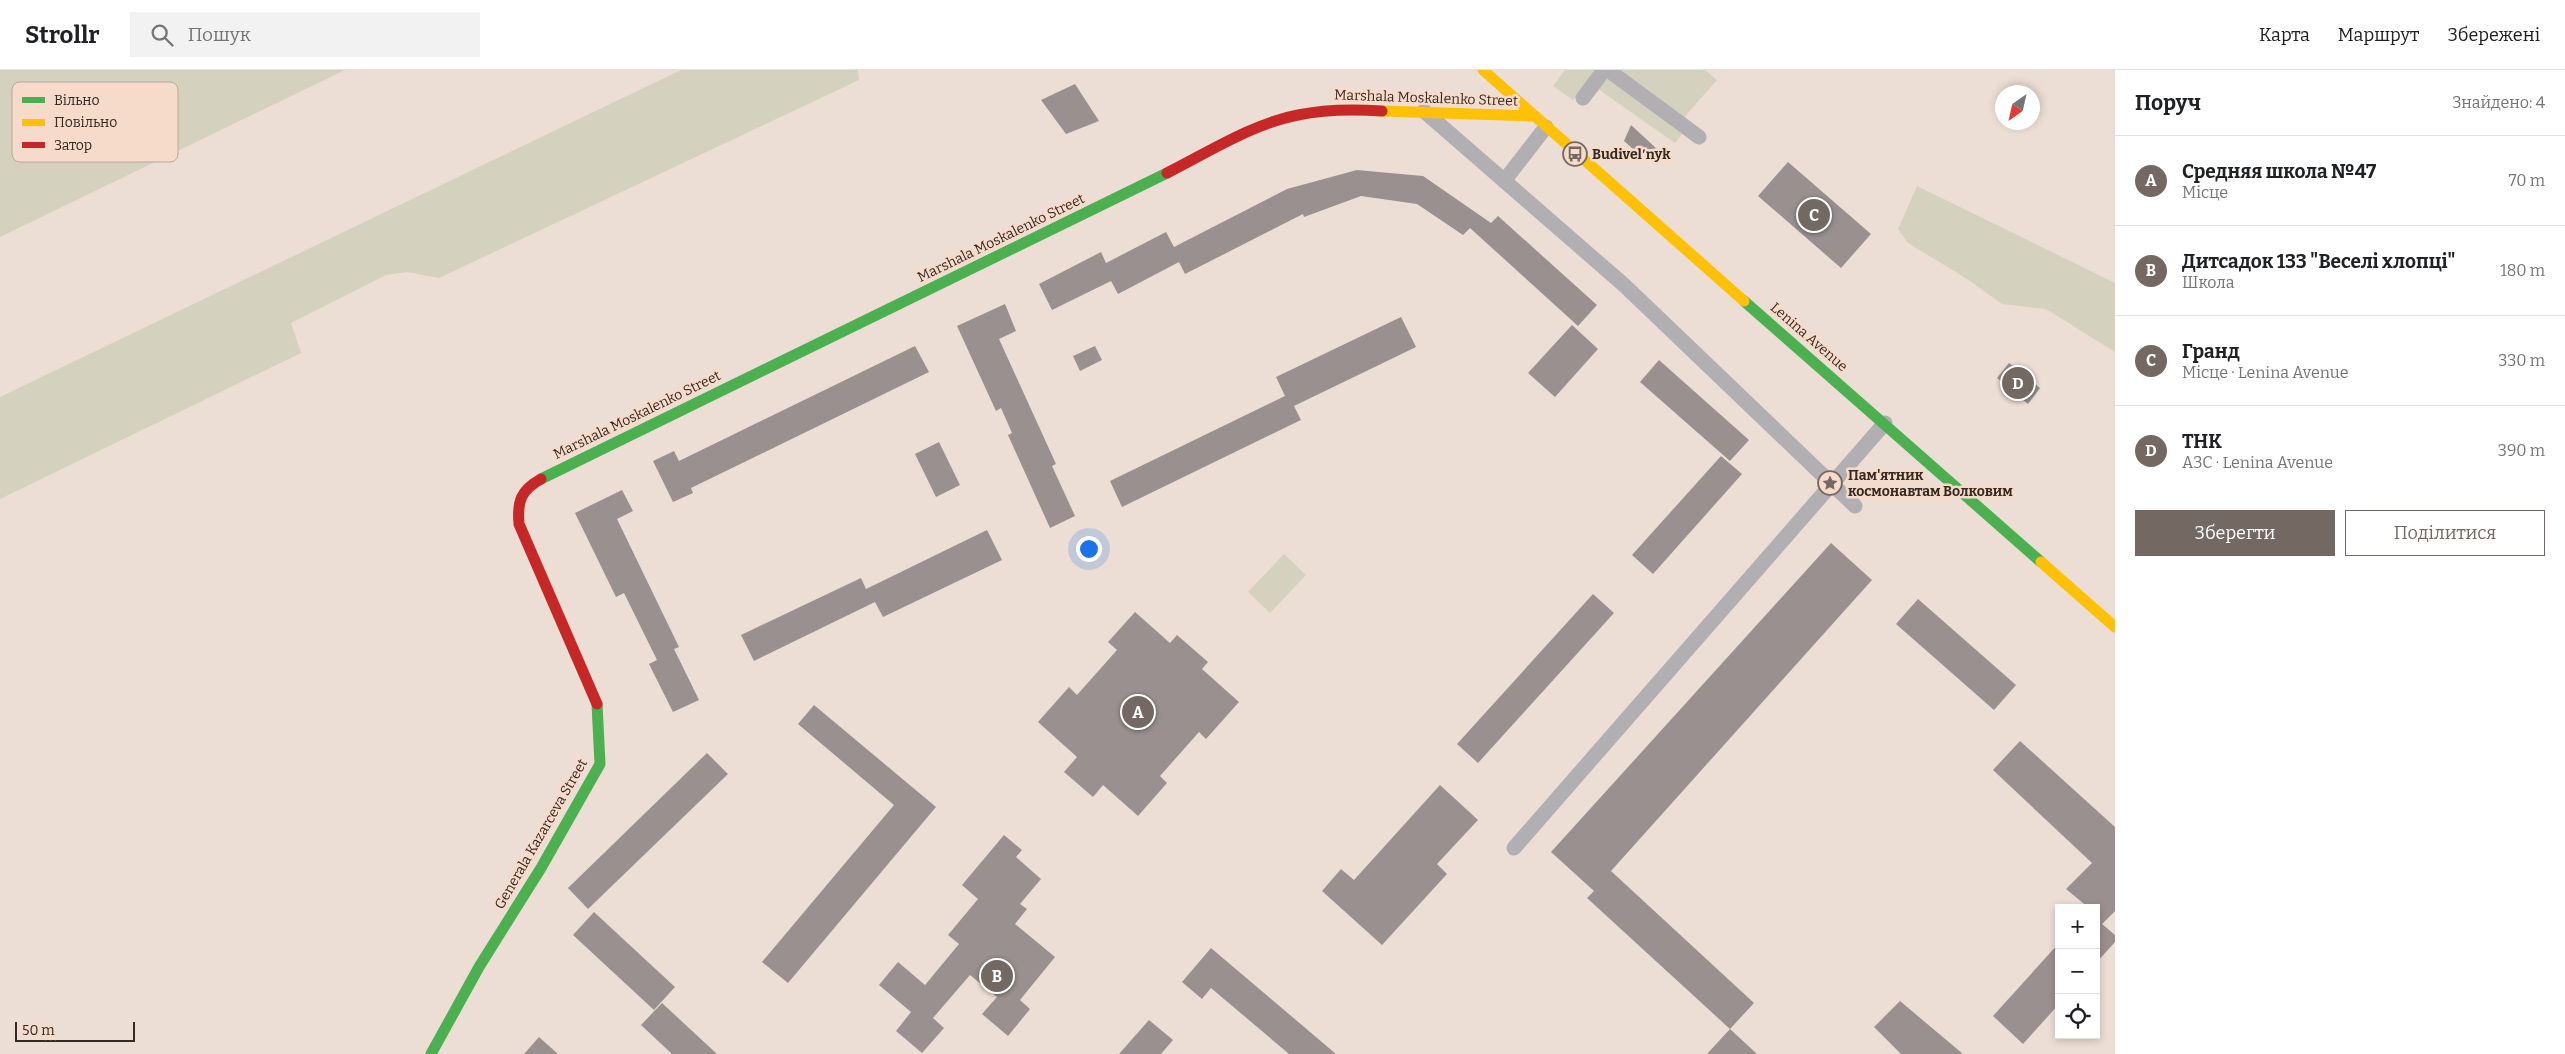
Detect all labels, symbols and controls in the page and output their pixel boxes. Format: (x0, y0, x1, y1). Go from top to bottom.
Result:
search box (130, 12, 480, 57)
text: Strollr (25, 21, 100, 49)
icon: search (148, 21, 176, 49)
text: Пошук (188, 23, 251, 46)
text: Карта (2259, 24, 2310, 46)
text: Маршрут (2338, 24, 2419, 46)
text: Збережені (2447, 24, 2540, 46)
legend (12, 82, 178, 162)
north arrow (1995, 85, 2040, 130)
street label: Marshala Moskalenko Street (1334, 86, 1518, 110)
text: Поруч (2135, 90, 2201, 116)
text: Вільно (54, 92, 99, 109)
text: Знайдено: 4 (2452, 93, 2545, 112)
text: Повільно (54, 114, 117, 131)
text: Затор (54, 137, 92, 154)
bus stop icon: Budivelʹnyk (1562, 141, 1588, 167)
place label: Budivelʹnyk (1592, 146, 1671, 163)
text: Средняя школа №47 (2182, 160, 2376, 183)
text: A (2145, 171, 2157, 190)
text: 70 m (2509, 171, 2545, 190)
text: Місце (2182, 183, 2228, 202)
street label: Marshala Moskalenko Street (915, 190, 1087, 286)
pin: C (1798, 196, 1830, 234)
text: Дитсадок 133 "Веселі хлопці" (2182, 250, 2455, 273)
text: B (2146, 261, 2156, 280)
text: 180 m (2500, 261, 2545, 280)
text: Школа (2182, 273, 2234, 292)
street label: Lenina Avenue (1767, 299, 1851, 375)
text: Гранд (2182, 340, 2240, 363)
text: C (2146, 351, 2156, 370)
text: 330 m (2498, 351, 2545, 370)
text: Місце · Lenina Avenue (2182, 363, 2348, 382)
pin: D (2002, 364, 2034, 402)
street label: Marshala Moskalenko Street (551, 367, 723, 463)
text: ТНК (2182, 430, 2222, 453)
text: D (2145, 441, 2157, 460)
text: 390 m (2498, 441, 2545, 460)
text: АЗС · Lenina Avenue (2182, 453, 2333, 472)
place label: Пам'ятник космонавтам Волковим (1848, 467, 2013, 500)
place icon: Пам'ятник космонавтам Волковим (1817, 470, 1843, 496)
button: Зберегти (2135, 510, 2335, 556)
button: Поділитися (2345, 510, 2545, 556)
your location (1076, 536, 1102, 562)
pin: A (1122, 693, 1154, 731)
street label: Generala Kazarceva Street (491, 756, 591, 912)
map controls (2055, 904, 2100, 1039)
button: + (2055, 904, 2100, 949)
button: − (2055, 949, 2100, 994)
pin: B (981, 957, 1013, 995)
button: locate (2055, 994, 2100, 1039)
scale bar (15, 1019, 135, 1042)
text: 50 m (22, 1022, 55, 1039)

